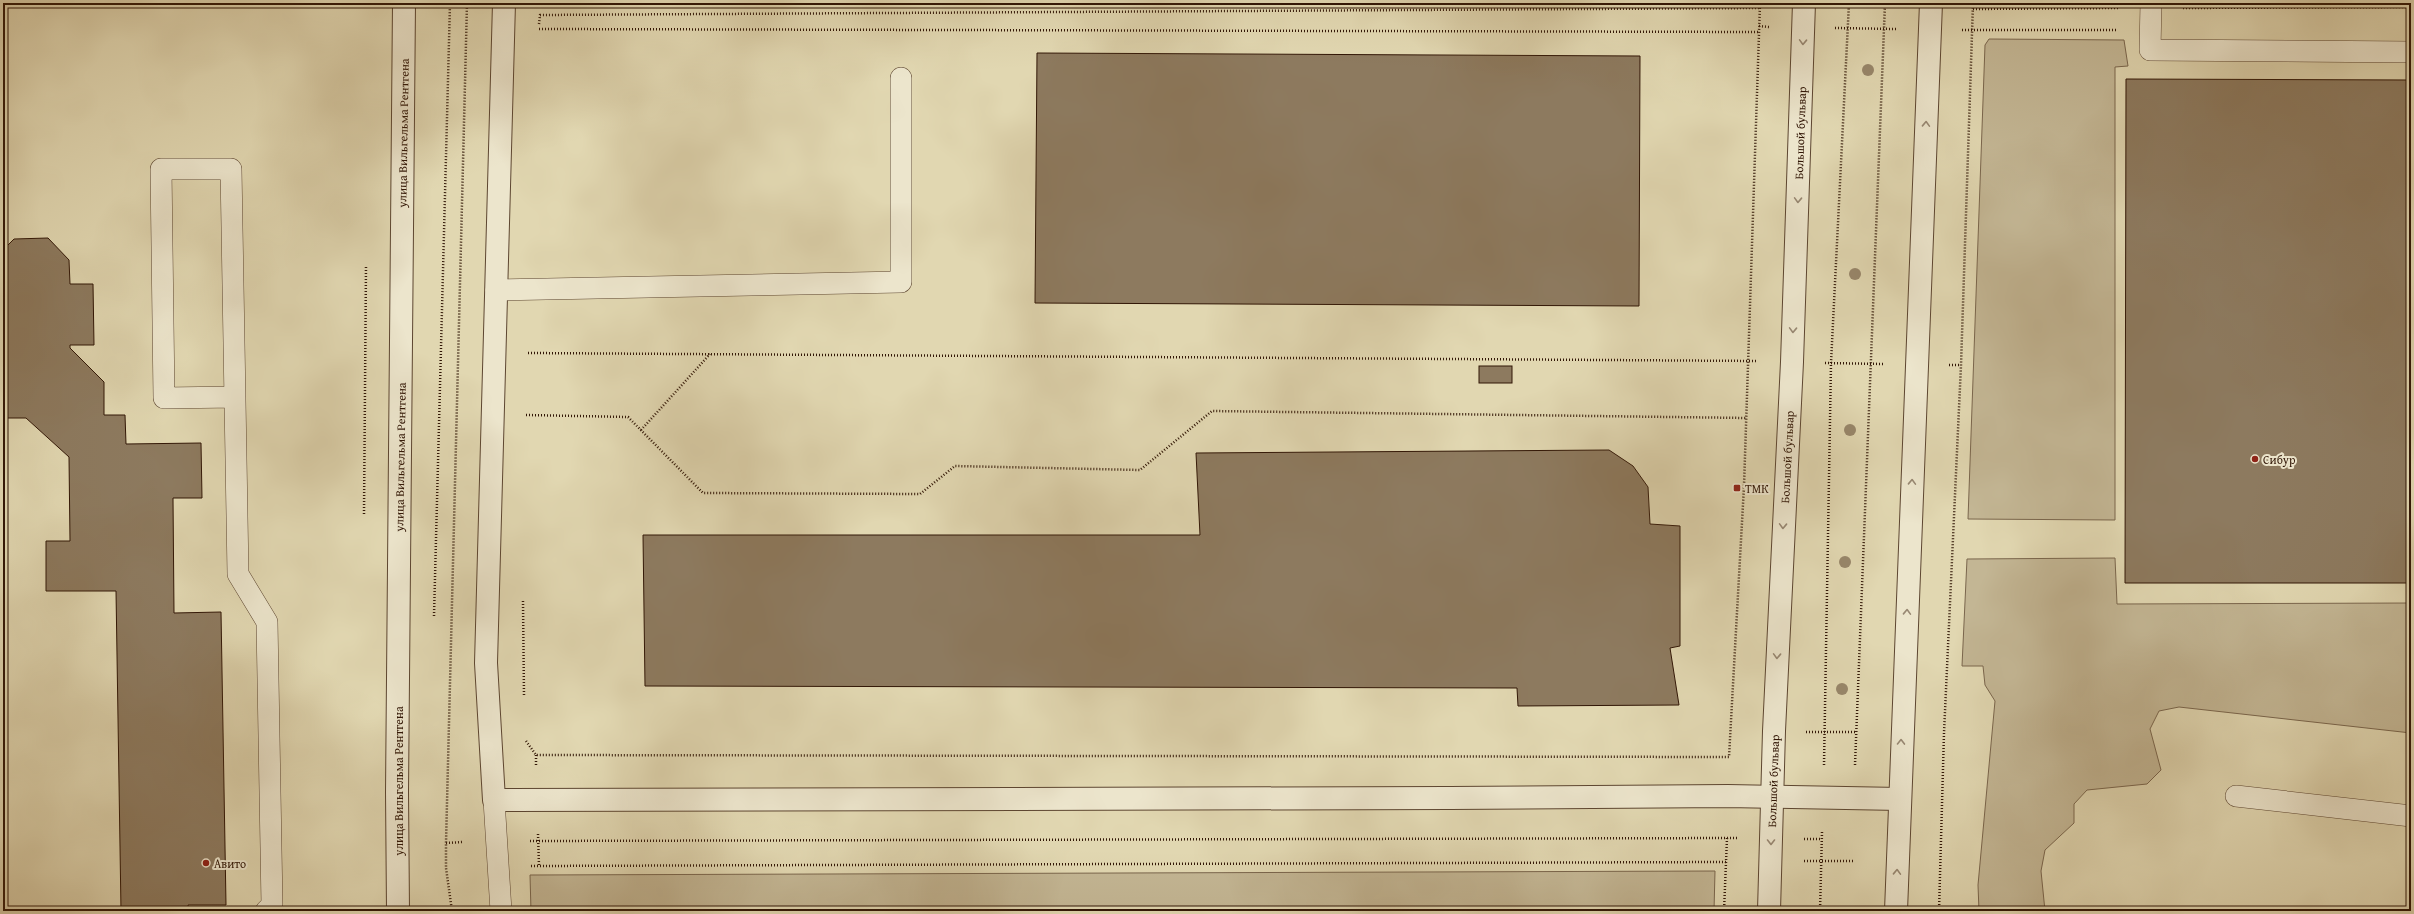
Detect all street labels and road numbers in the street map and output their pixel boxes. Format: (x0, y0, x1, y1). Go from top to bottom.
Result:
street label: улица Вильгельма Рентгена (393, 58, 413, 209)
street label: Большой бульвар (1790, 86, 1810, 180)
street label: улица Вильгельма Рентгена (390, 382, 410, 533)
street label: Большой бульвар (1776, 410, 1798, 504)
street label: улица Вильгельма Рентгена (390, 706, 407, 857)
street label: Большой бульвар (1763, 734, 1783, 828)

